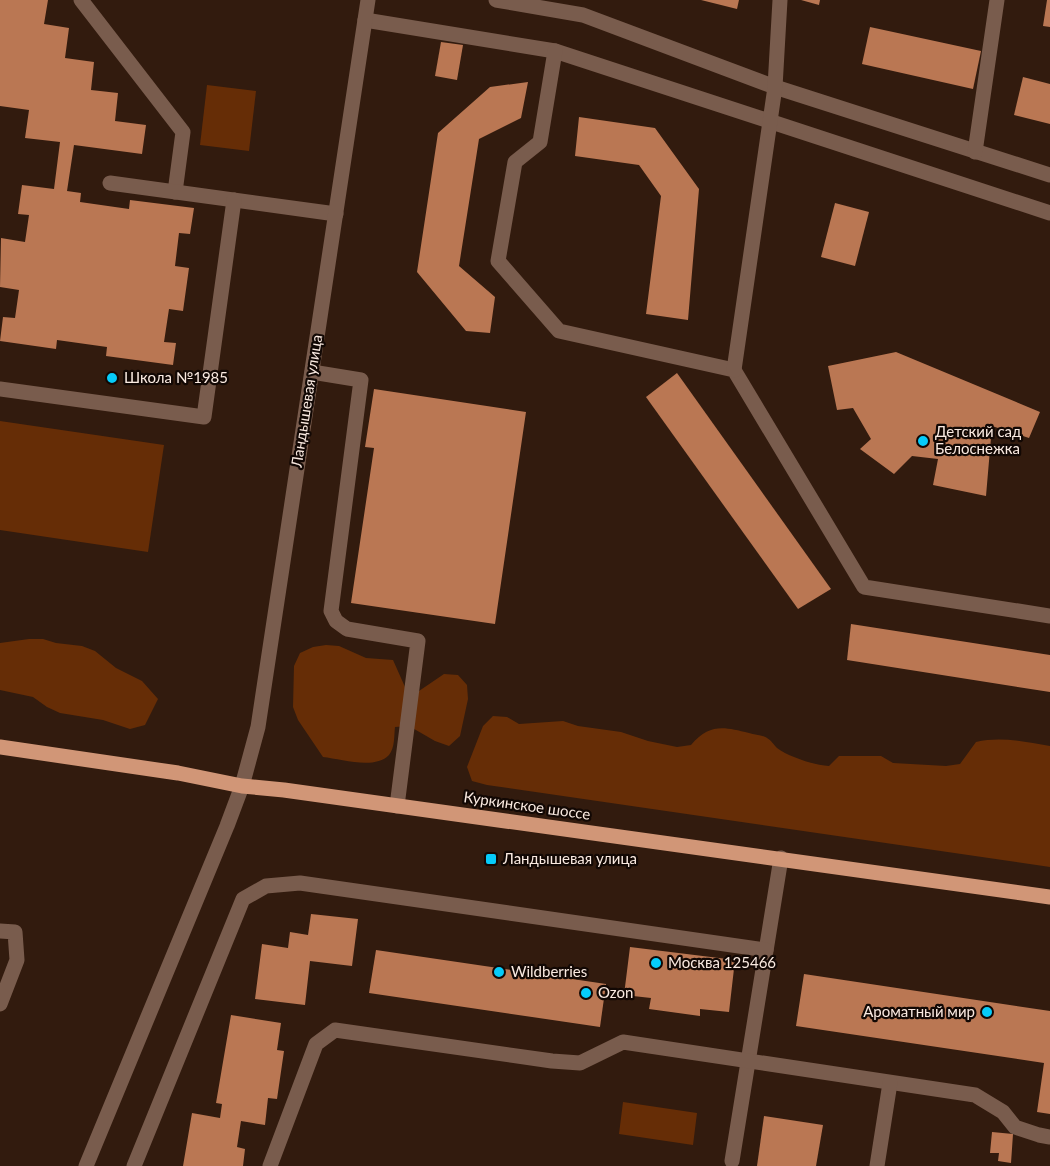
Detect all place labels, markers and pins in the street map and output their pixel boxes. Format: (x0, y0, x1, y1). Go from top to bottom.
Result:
place label: Школа №1985 (124, 368, 228, 386)
marker: Школа №1985 (105, 371, 119, 385)
place label: Детский сад Белоснежка (935, 422, 1021, 457)
marker: Детский сад Белоснежка (916, 434, 930, 448)
place label: Ландышевая улица (502, 849, 637, 867)
marker: Ландышевая улица (484, 852, 498, 866)
place label: Москва 125466 (668, 953, 776, 971)
marker: Москва 125466 (649, 956, 663, 970)
place label: Wildberries (511, 962, 587, 980)
marker: Wildberries (492, 965, 506, 979)
place label: Ozon (598, 983, 633, 1001)
marker: Ozon (579, 986, 593, 1000)
place label: Ароматный мир (863, 1002, 975, 1020)
marker: Ароматный мир (980, 1005, 994, 1019)

